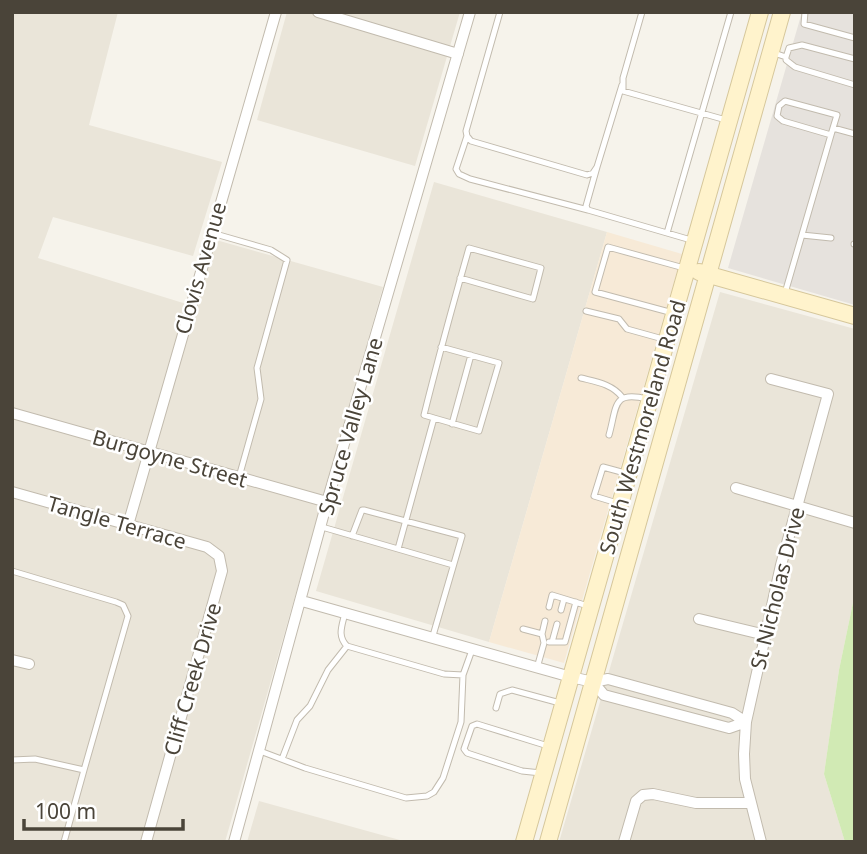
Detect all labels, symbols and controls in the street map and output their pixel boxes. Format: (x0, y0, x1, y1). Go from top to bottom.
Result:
street label: Clovis Avenue (168, 199, 232, 337)
street label: South Westmoreland Road (592, 297, 692, 557)
street label: Spruce Valley Lane (311, 334, 389, 518)
street label: Burgoyne Street (89, 423, 251, 494)
street label: Tangle Terrace (44, 489, 190, 555)
street label: St Nicholas Drive (743, 504, 811, 672)
street label: Cliff Creek Drive (157, 599, 227, 759)
scale bar (24, 788, 184, 832)
text: 100 m (35, 797, 96, 825)

